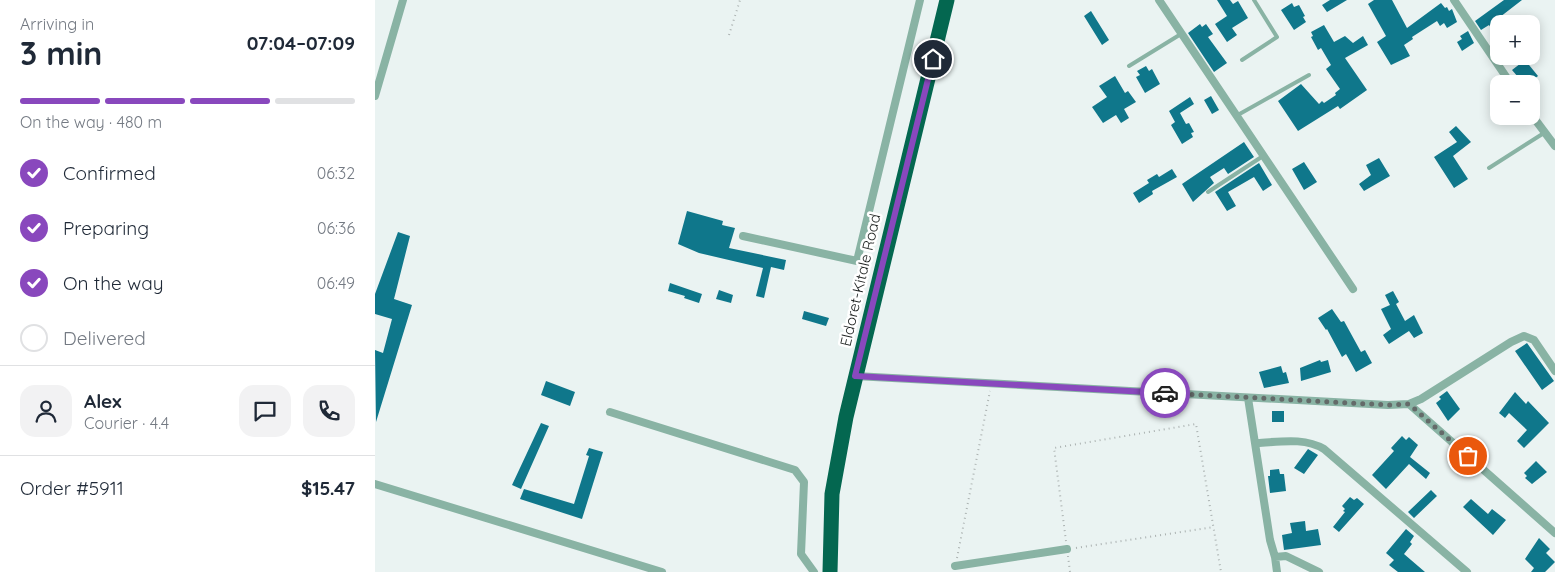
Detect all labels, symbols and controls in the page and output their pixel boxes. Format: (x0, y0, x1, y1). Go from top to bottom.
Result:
text: Arriving in (20, 14, 94, 34)
map controls (1490, 15, 1540, 125)
button: + (1490, 15, 1540, 65)
text: 07:04–07:09 (247, 31, 355, 55)
text: 3 min (20, 33, 102, 73)
pin (912, 38, 954, 80)
icon: home (919, 45, 947, 73)
button: − (1490, 75, 1540, 125)
text: On the way · 480 m (20, 112, 162, 132)
icon: check (20, 159, 48, 187)
text: Confirmed (63, 161, 156, 185)
text: 06:32 (317, 163, 355, 183)
street label: Eldoret-Kitale Road (836, 212, 884, 348)
icon: check (20, 214, 48, 242)
text: Preparing (63, 216, 149, 240)
text: 06:36 (317, 218, 355, 238)
icon: check (20, 269, 48, 297)
text: On the way (63, 271, 164, 295)
text: 06:49 (317, 273, 355, 293)
text: Delivered (63, 326, 146, 350)
courier (1140, 368, 1190, 418)
icon: car (1151, 379, 1179, 407)
button: person (20, 385, 72, 437)
button: chat (239, 385, 291, 437)
button: phone (303, 385, 355, 437)
text: Alex (84, 389, 122, 413)
text: Courier · 4.4 (84, 413, 169, 433)
pin (1447, 435, 1489, 477)
icon: bag (1454, 442, 1482, 470)
text: Order #5911 (20, 476, 124, 500)
text: $15.47 (301, 476, 355, 500)

